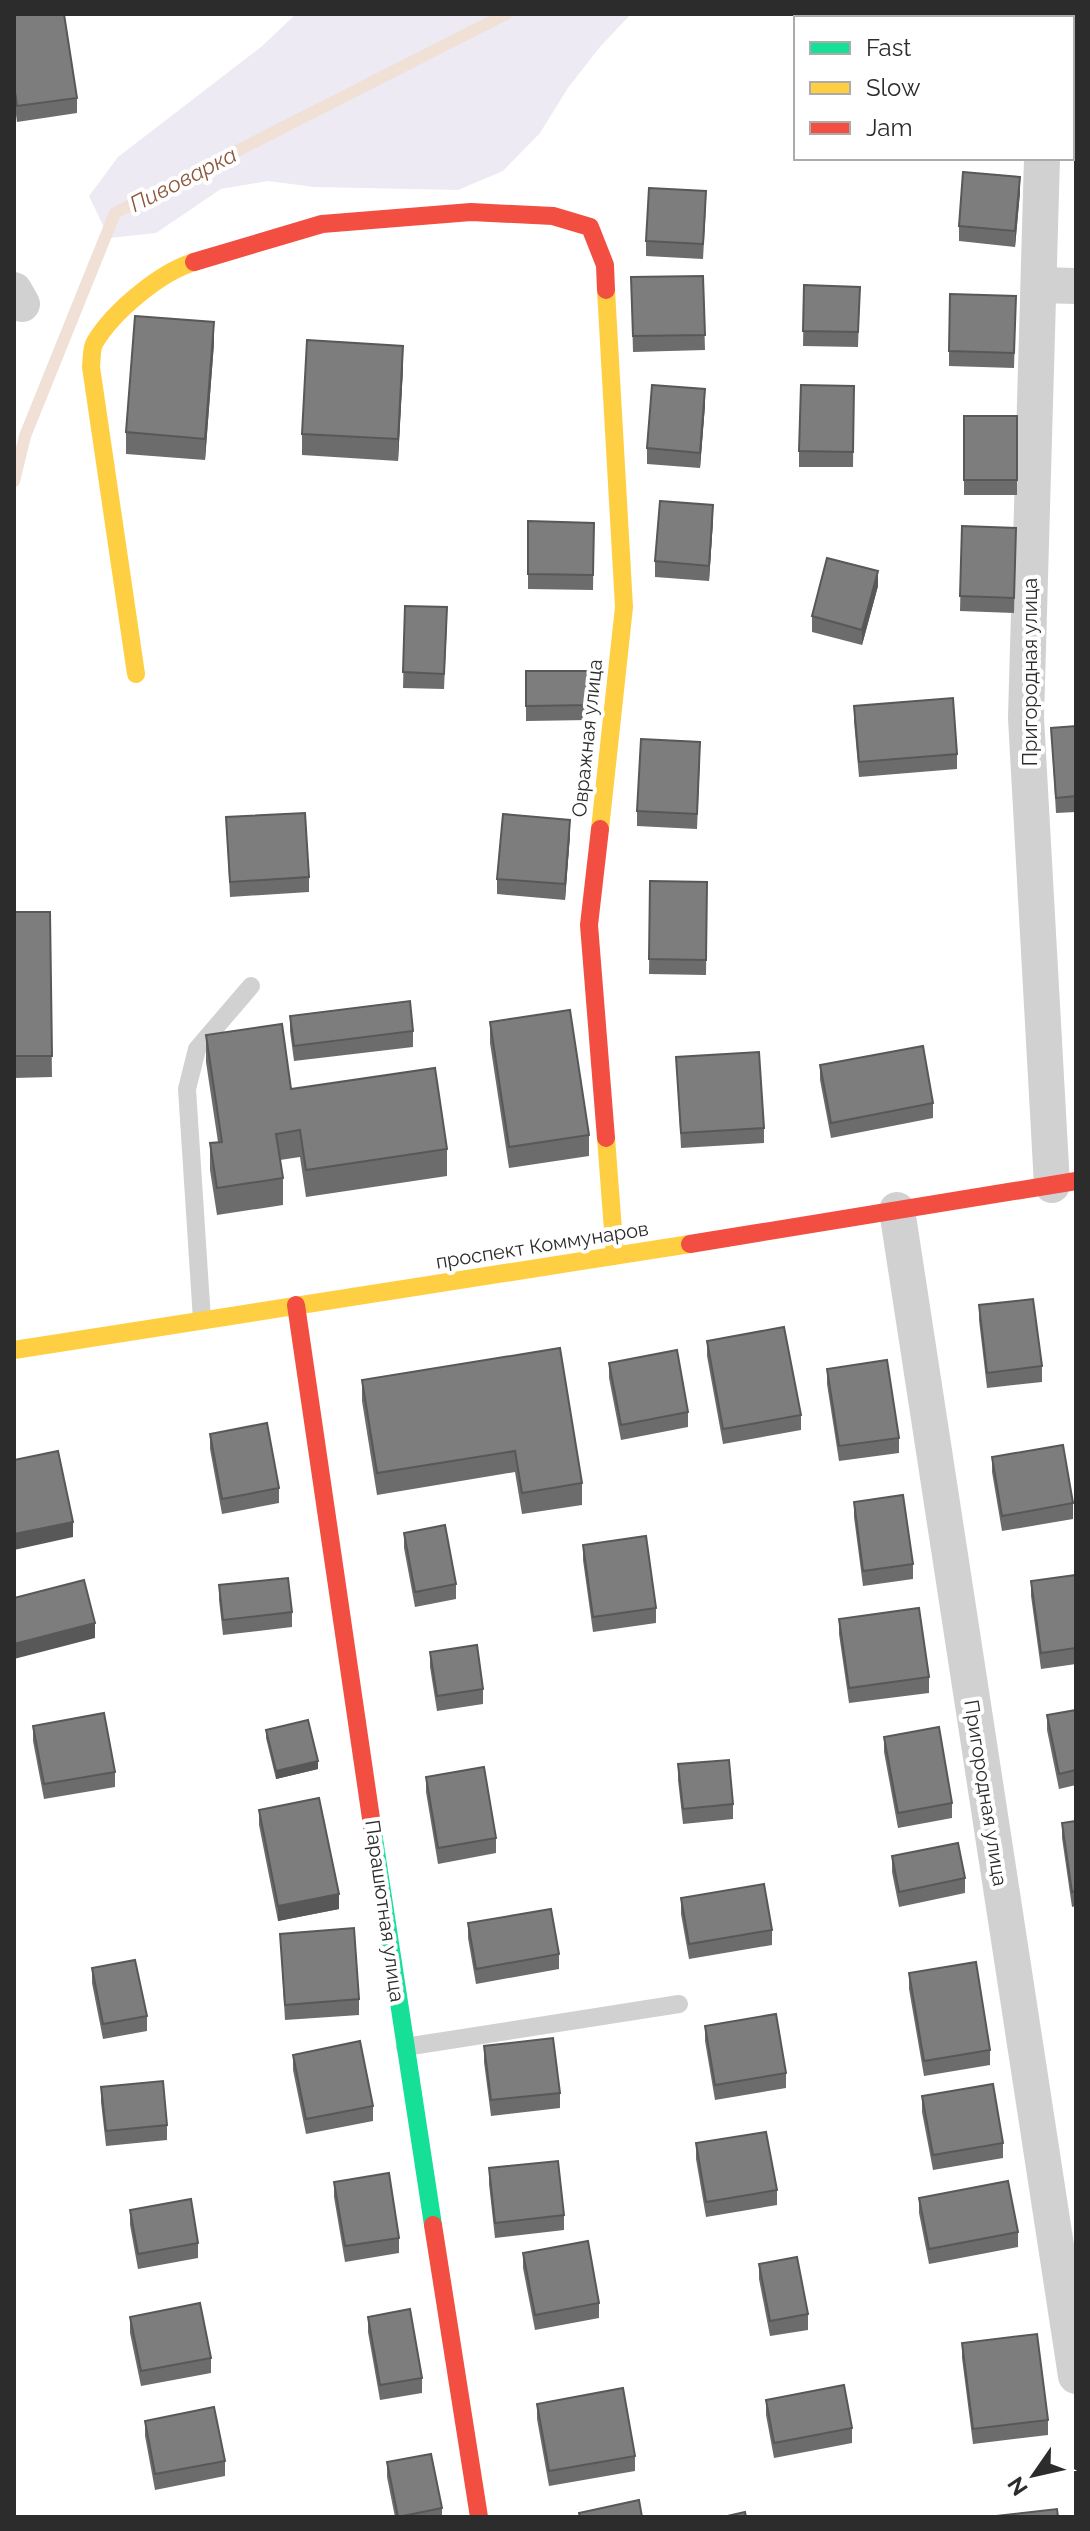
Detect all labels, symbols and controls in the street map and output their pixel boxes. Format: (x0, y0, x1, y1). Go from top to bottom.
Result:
legend (794, 16, 1074, 160)
text: Fast (866, 33, 911, 62)
text: Slow (866, 73, 921, 102)
text: Jam (866, 113, 912, 142)
water label: Пивоварка (125, 141, 241, 217)
street label: Пригородная улица (1018, 578, 1042, 766)
street label: Овражная улица (567, 658, 607, 818)
street label: проспект Коммунаров (434, 1216, 650, 1274)
street label: Пригородная улица (959, 1698, 1013, 1888)
street label: Парашютная улица (360, 1818, 410, 2004)
north arrow (994, 2435, 1074, 2515)
text: N (1002, 2472, 1033, 2500)

